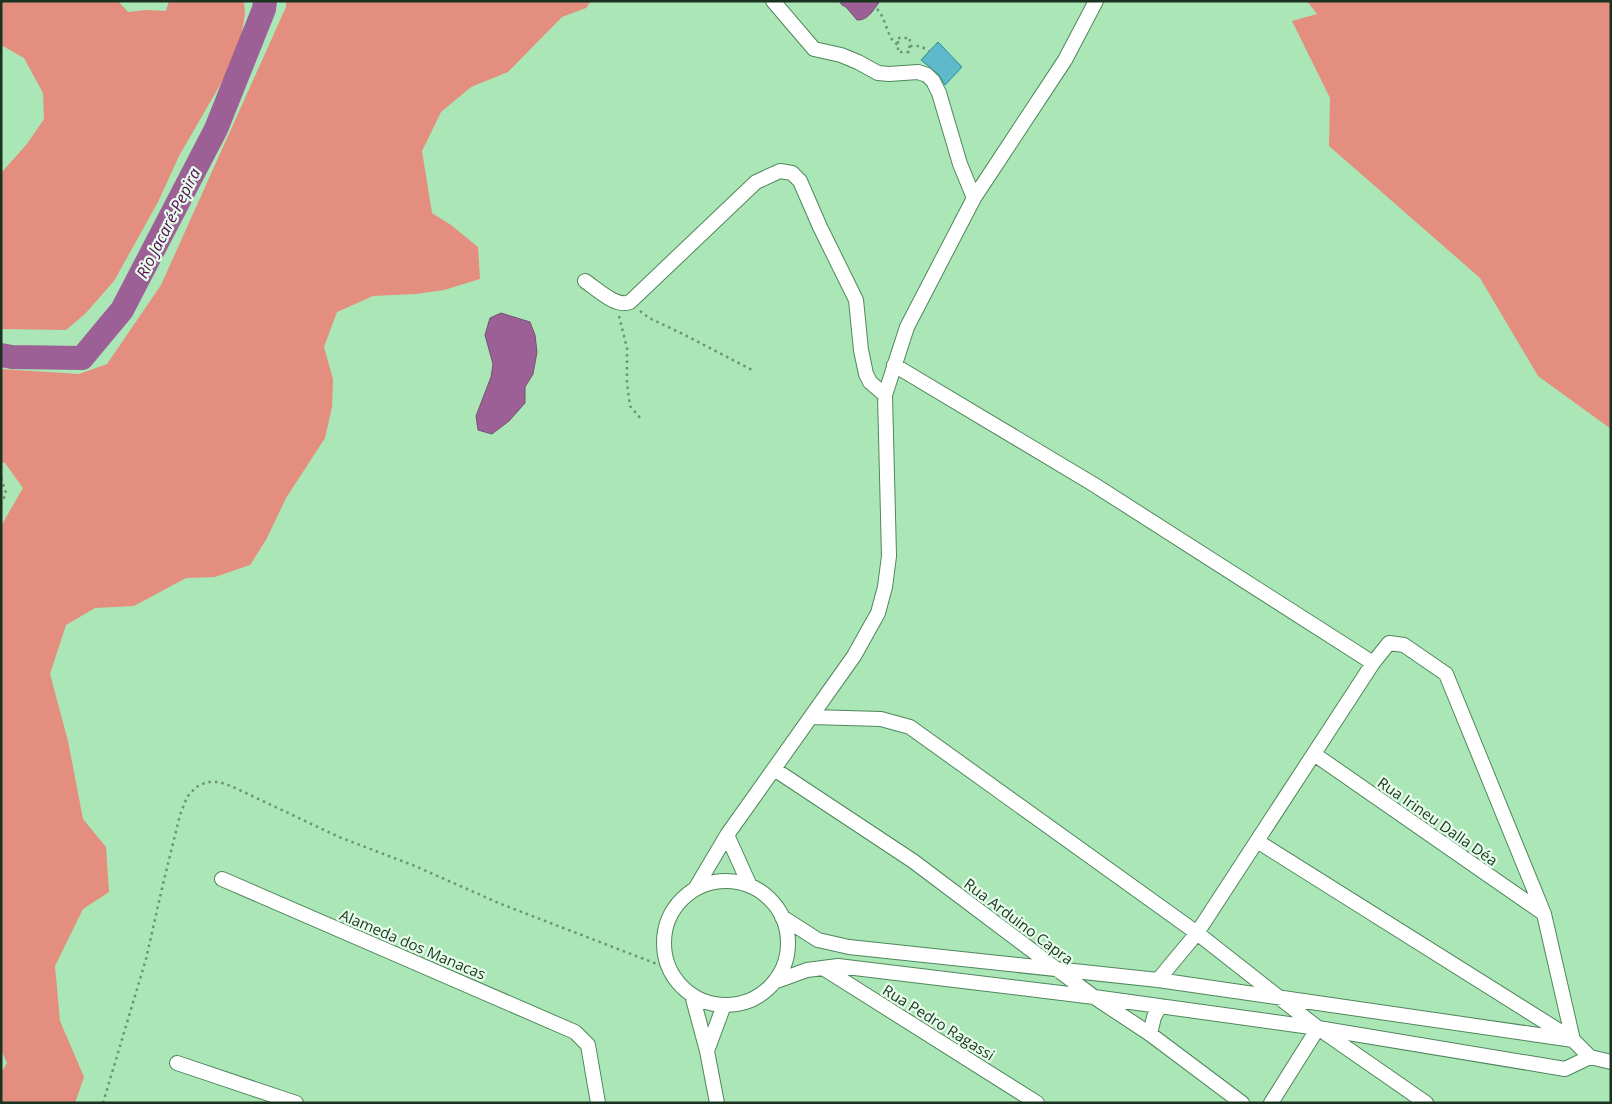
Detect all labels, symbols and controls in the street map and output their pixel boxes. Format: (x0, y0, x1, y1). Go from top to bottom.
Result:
water label: Rio Jacaré-Pepira (131, 164, 205, 282)
street label: Rua Irineu Dalla Déa (1374, 772, 1502, 870)
street label: Rua Arduino Capra (960, 873, 1078, 969)
street label: Alameda dos Manacas (337, 904, 489, 984)
street label: Rua Pedro Ragassi (879, 979, 999, 1065)

